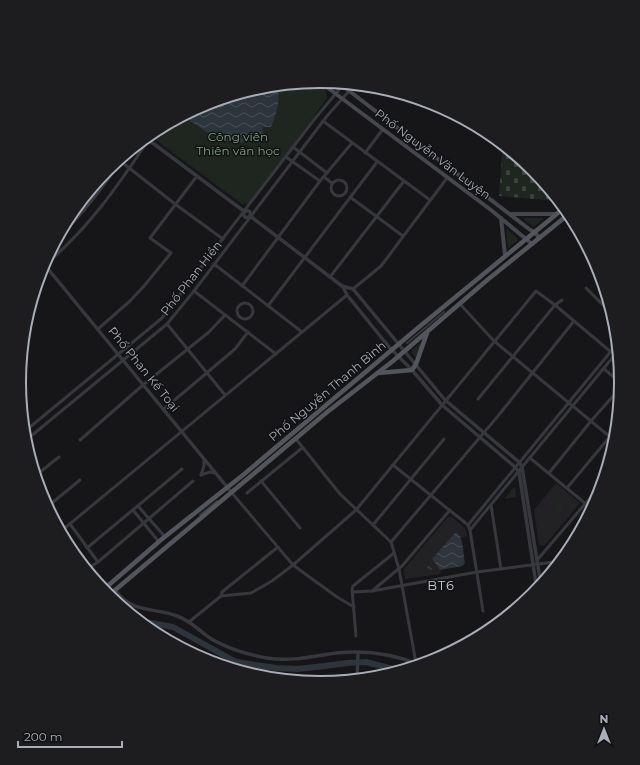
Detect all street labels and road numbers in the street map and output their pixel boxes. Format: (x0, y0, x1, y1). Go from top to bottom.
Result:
street label: Phố Nguyễn Văn Luyện (372, 106, 494, 202)
street label: Phố Phan Hiền (157, 238, 225, 318)
street label: Phố Phan Kế Toại (105, 323, 183, 415)
street label: Phố Nguyễn Thanh Bình (265, 338, 389, 444)

